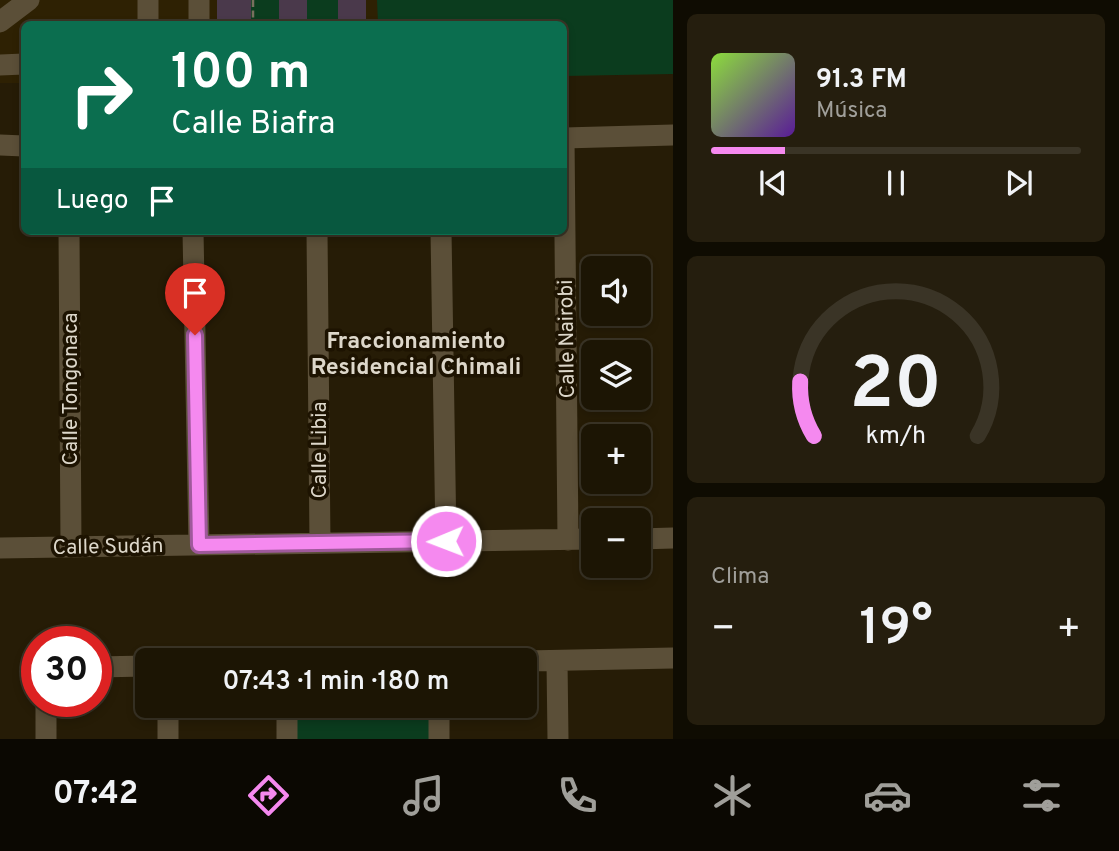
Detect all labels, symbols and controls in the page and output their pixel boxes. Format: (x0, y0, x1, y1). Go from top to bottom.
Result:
text: 100 m (171, 44, 310, 106)
icon: right (56, 49, 147, 140)
text: 91.3 FM (816, 64, 907, 97)
text: Música (816, 97, 887, 126)
text: Calle Biafra (171, 105, 335, 145)
icon: previous (754, 164, 792, 202)
icon: pause (877, 164, 915, 202)
icon: next (1000, 164, 1038, 202)
icon: arrive (143, 182, 181, 220)
text: Luego (56, 185, 129, 218)
map controls (581, 256, 651, 578)
button: sound (581, 256, 651, 326)
pin (165, 263, 225, 335)
icon: arrive (176, 274, 214, 312)
street label: Calle Nairobi (553, 279, 582, 399)
street label: Calle Tongonaca (58, 312, 85, 466)
district label: Fraccionamiento Residencial Chimali (311, 328, 521, 383)
button: layers (581, 340, 651, 410)
text: 20 (850, 342, 942, 434)
street label: Calle Libia (307, 401, 334, 499)
text: km/h (866, 420, 926, 452)
button: + (581, 424, 651, 494)
position arrow (409, 504, 483, 578)
button: − (581, 508, 651, 578)
street label: Calle Sudán (52, 533, 164, 562)
text: Clima (711, 563, 769, 592)
text: 19° (859, 597, 933, 663)
text: − (711, 606, 736, 655)
text: + (1056, 606, 1081, 655)
speed limit sign: 30 (21, 626, 112, 717)
text: 07:43 · 1 min · 180 m (223, 666, 449, 699)
icon: directions (244, 771, 293, 820)
icon: music (399, 771, 448, 820)
icon: phone (553, 771, 602, 820)
icon: climate (708, 771, 757, 820)
icon: car (863, 771, 912, 820)
icon: filters (1017, 771, 1066, 820)
text: 07:42 (53, 775, 138, 815)

